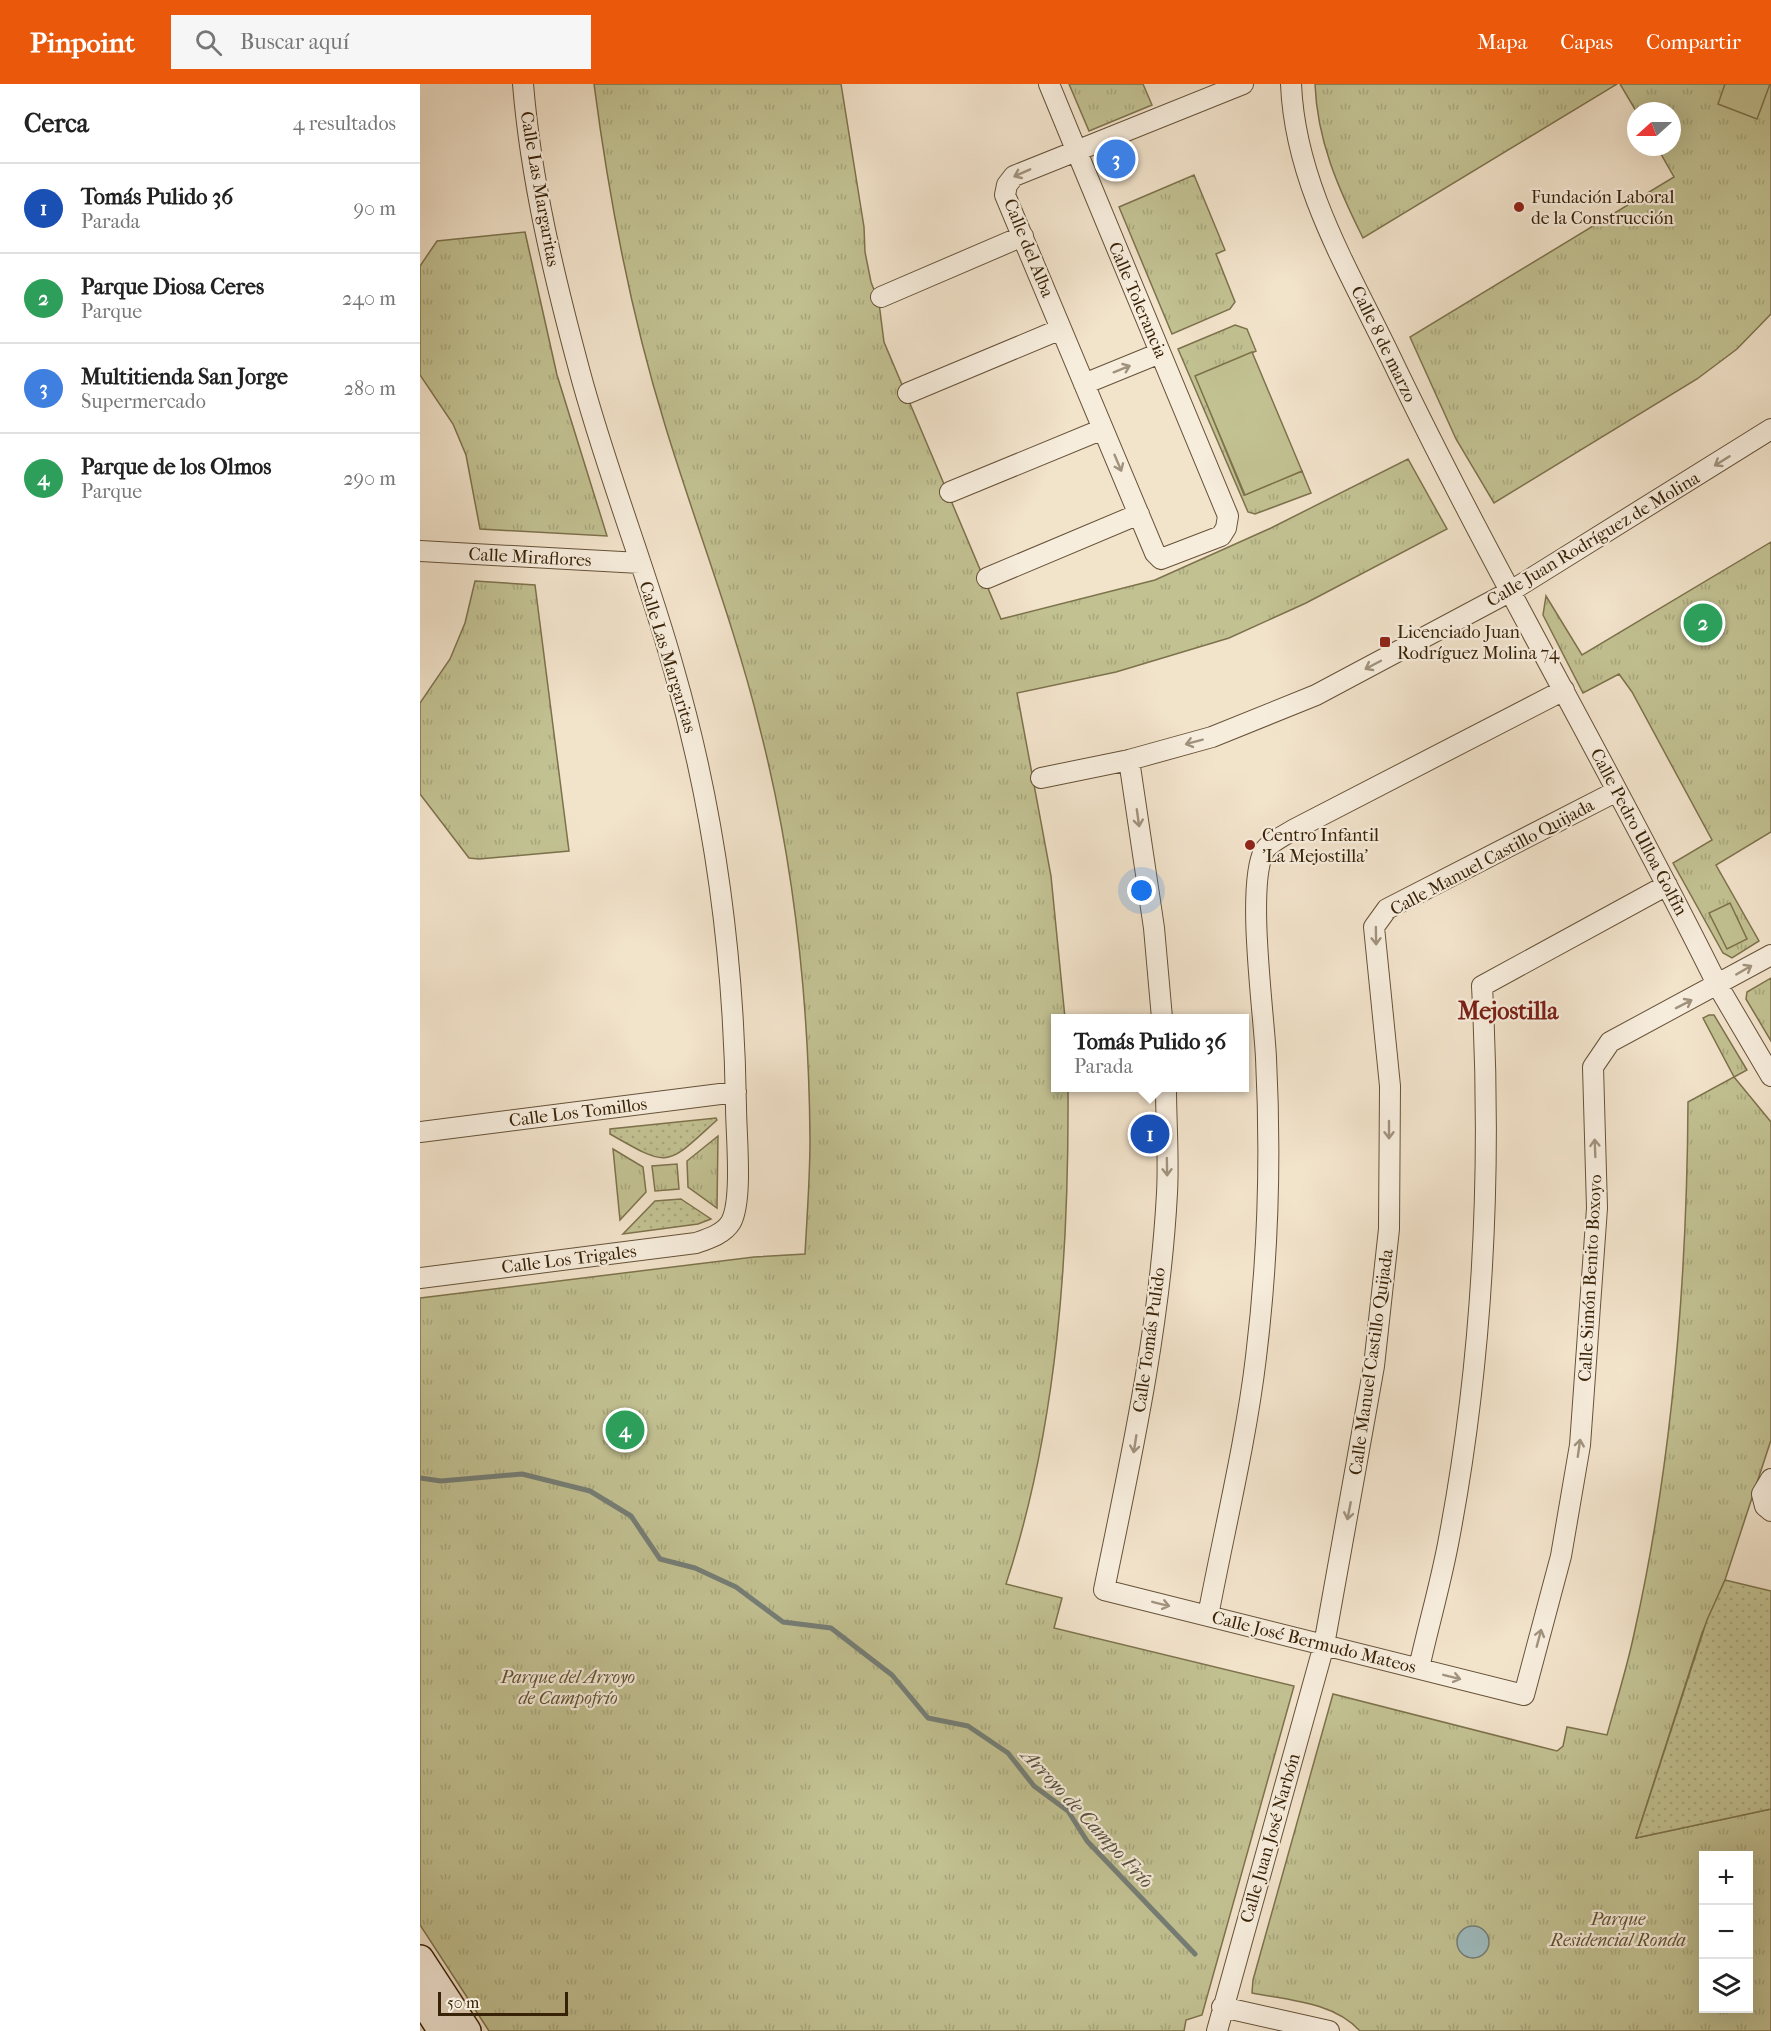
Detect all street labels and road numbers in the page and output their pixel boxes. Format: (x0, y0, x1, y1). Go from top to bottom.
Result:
street label: Calle Las Margaritas (516, 110, 564, 269)
street label: Calle del Alba (999, 196, 1058, 301)
street label: Calle Tolerancia (1104, 239, 1172, 362)
street label: Calle 8 de marzo (1346, 283, 1421, 406)
street label: Calle Juan Rodríguez de Molina (1483, 467, 1704, 611)
street label: Calle Miraflores (468, 544, 592, 571)
street label: Calle Las Margaritas (634, 579, 701, 736)
street label: Calle Pedro Ulloa Golfín (1586, 745, 1692, 920)
street label: Calle Manuel Castillo Quijada (1387, 794, 1598, 920)
street label: Calle Los Tomillos (508, 1094, 649, 1131)
street label: Calle Simón Benito Boxoyo (1575, 1174, 1606, 1382)
street label: Calle Los Trigales (500, 1241, 638, 1278)
street label: Calle Manuel Castillo Quijada (1345, 1247, 1398, 1476)
street label: Calle Tomás Pulido (1129, 1266, 1170, 1414)
street label: Calle José Bermudo Mateos (1210, 1607, 1419, 1678)
street label: Calle Juan José Narbón (1236, 1750, 1305, 1925)

